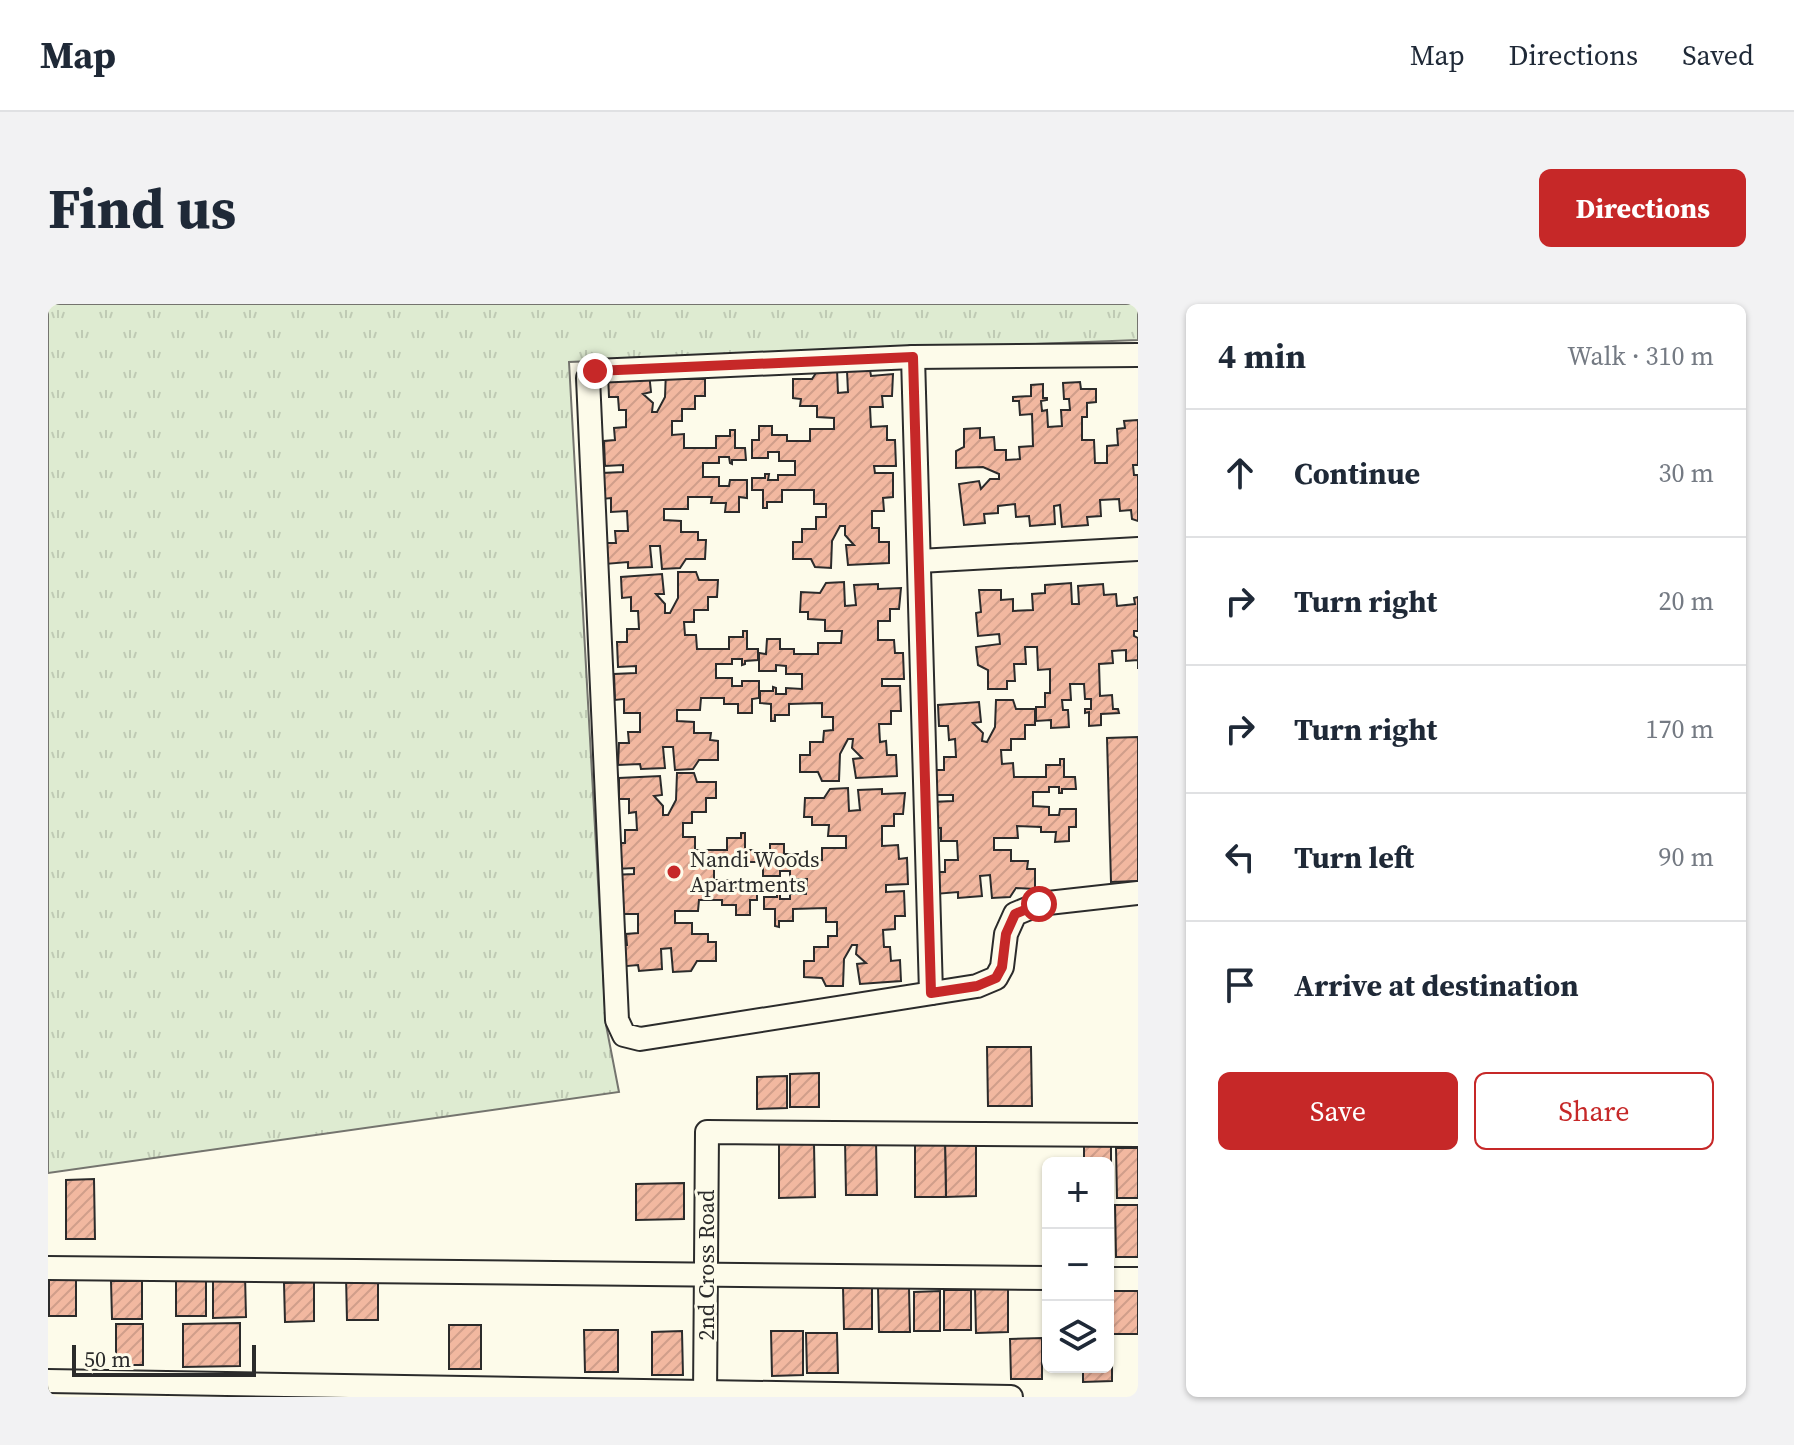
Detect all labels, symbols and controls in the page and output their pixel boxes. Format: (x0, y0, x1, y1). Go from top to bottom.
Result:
text: Map (40, 29, 116, 81)
text: Map (1410, 36, 1465, 74)
text: Directions (1509, 36, 1638, 74)
text: Saved (1682, 36, 1754, 74)
button: Directions (1539, 169, 1746, 247)
text: Find us (48, 170, 236, 247)
text: 4 min (1218, 333, 1306, 379)
text: Walk · 310 m (1567, 338, 1714, 374)
route end (577, 353, 613, 389)
icon: ahead (1218, 451, 1262, 495)
text: Continue (1294, 453, 1420, 494)
text: 30 m (1659, 455, 1714, 491)
icon: right (1218, 579, 1262, 623)
text: Turn right (1294, 581, 1437, 622)
text: 20 m (1659, 583, 1714, 619)
icon: right (1218, 707, 1262, 751)
text: Turn right (1294, 709, 1437, 750)
text: 170 m (1646, 711, 1714, 747)
icon: left (1218, 835, 1262, 879)
text: Turn left (1294, 837, 1414, 878)
text: 90 m (1659, 839, 1714, 875)
place label: Nandi Woods Apartments (690, 844, 820, 899)
marker: Nandi Woods Apartments (665, 863, 683, 881)
route start (1021, 886, 1057, 922)
icon: arrive (1218, 963, 1262, 1007)
text: Arrive at destination (1294, 965, 1579, 1006)
button: Save (1218, 1072, 1458, 1150)
button: Share (1474, 1072, 1714, 1150)
map controls (1042, 1157, 1114, 1373)
button: + (1042, 1157, 1114, 1229)
street label: 2nd Cross Road (691, 1189, 721, 1341)
button: − (1042, 1229, 1114, 1301)
button: layers (1042, 1301, 1114, 1373)
scale bar (72, 1341, 256, 1377)
text: 50 m (84, 1344, 131, 1374)

